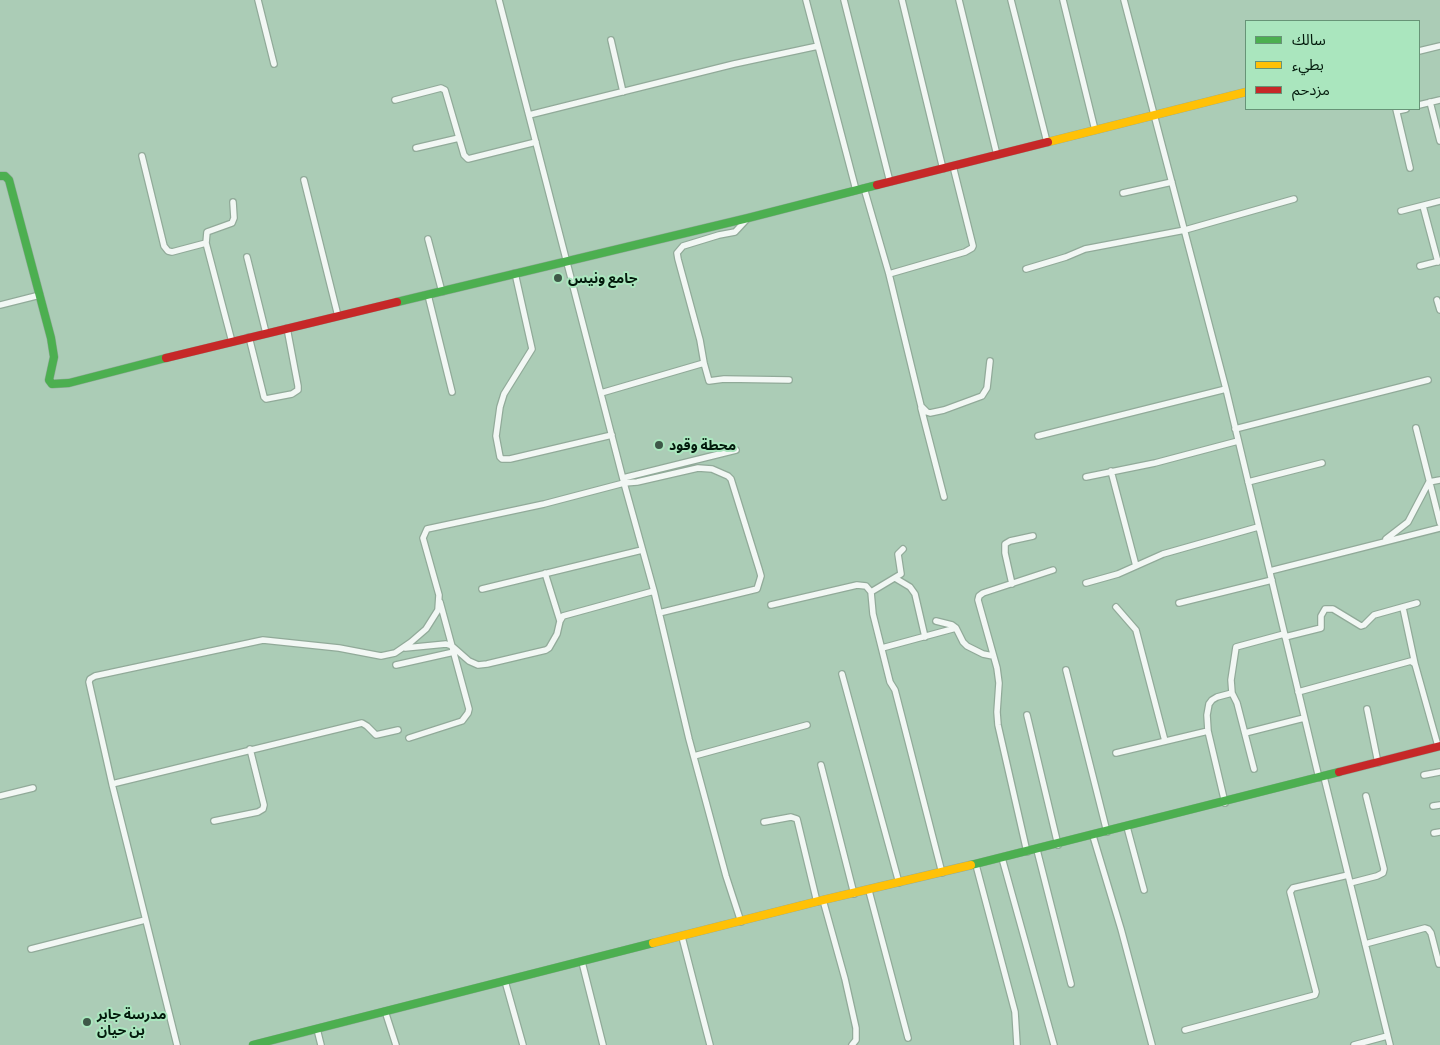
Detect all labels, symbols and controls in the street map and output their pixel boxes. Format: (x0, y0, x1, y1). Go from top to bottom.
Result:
legend (1245, 20, 1420, 110)
text: سالك (1292, 30, 1326, 48)
text: بطيء (1292, 55, 1324, 73)
text: مزدحم (1292, 80, 1330, 98)
place label: جامع ونيس (568, 270, 637, 286)
marker: جامع ونيس (552, 272, 564, 284)
place label: محطة وقود (669, 437, 736, 453)
marker: محطة وقود (653, 439, 665, 451)
place label: مدرسة جابر بن حيان (97, 1006, 166, 1038)
marker: مدرسة جابر بن حيان (81, 1016, 93, 1028)

